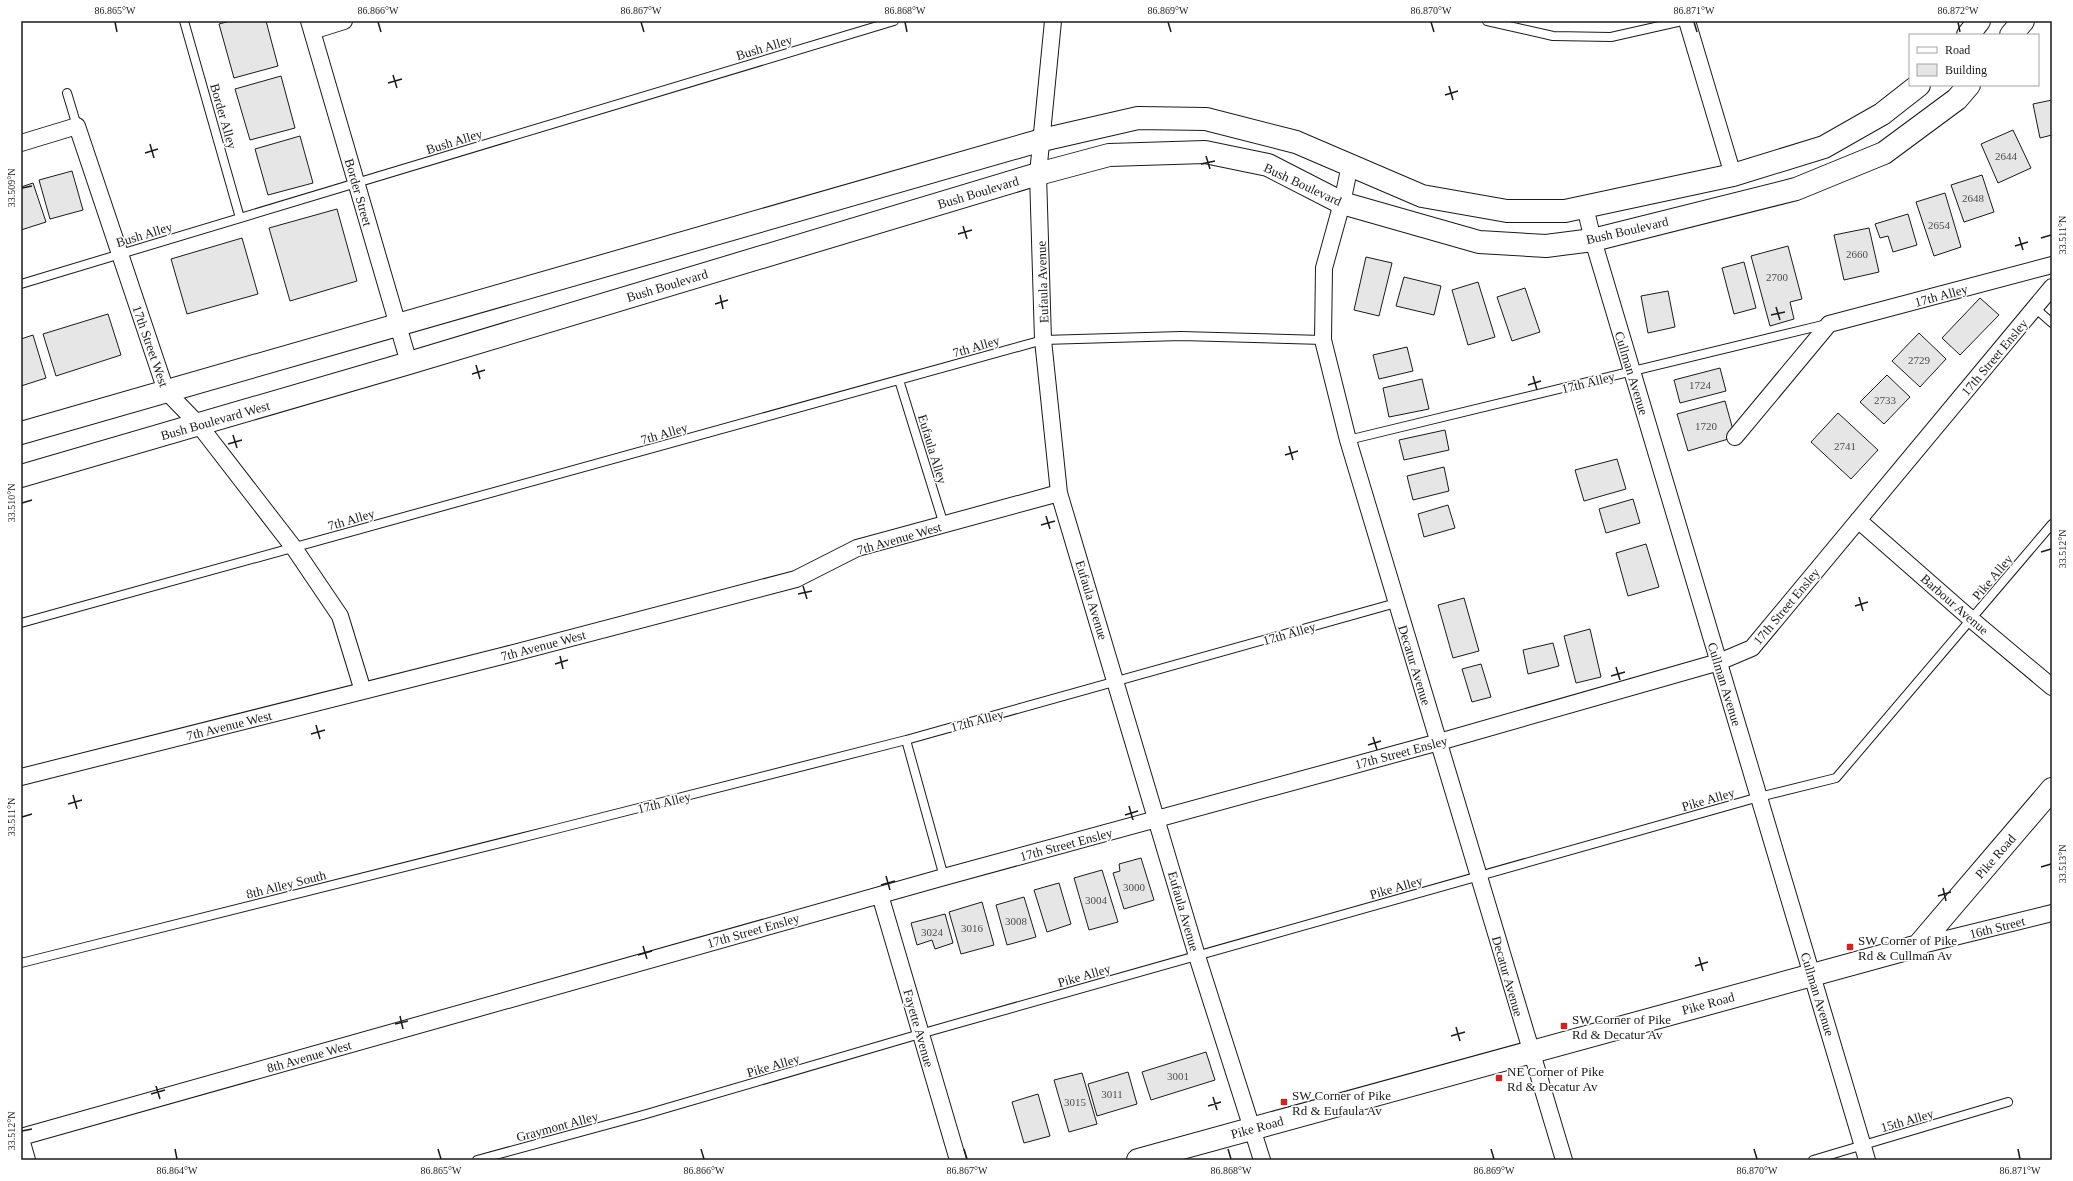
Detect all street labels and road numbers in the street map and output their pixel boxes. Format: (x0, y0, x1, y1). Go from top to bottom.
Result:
street label: Bush Alley (734, 32, 795, 63)
street label: Border Alley (207, 82, 240, 151)
street label: Bush Alley (424, 126, 485, 157)
street label: Border Street (342, 157, 375, 228)
street label: Bush Boulevard (1261, 160, 1345, 209)
street label: Bush Boulevard (936, 173, 1021, 212)
street label: Bush Boulevard (1584, 214, 1670, 247)
street label: Bush Alley (114, 219, 175, 250)
street label: Eufaula Avenue (1034, 240, 1051, 323)
street label: Bush Boulevard (625, 266, 710, 305)
street label: 17th Alley (1913, 281, 1970, 310)
street label: 17th Street West (130, 303, 172, 389)
street label: 17th Street Ensley (1958, 316, 2031, 399)
street label: Cullman Avenue (1612, 329, 1651, 417)
street label: 7th Alley (951, 333, 1002, 360)
street label: 17th Alley (1560, 368, 1617, 396)
street label: Bush Boulevard West (159, 398, 272, 443)
street label: Eufaula Alley (915, 413, 950, 486)
street label: 7th Alley (639, 420, 690, 447)
street label: 7th Alley (326, 506, 377, 533)
street label: 7th Avenue West (855, 519, 944, 558)
street label: Pike Alley (1969, 551, 2016, 603)
street label: Eufaula Avenue (1072, 559, 1111, 642)
street label: 17th Street Ensley (1750, 565, 1823, 648)
street label: Barbour Avenue (1918, 571, 1992, 638)
street label: 17th Alley (1261, 619, 1318, 648)
street label: Decatur Avenue (1395, 623, 1434, 707)
street label: 7th Avenue West (499, 627, 588, 664)
street label: Cullman Avenue (1705, 640, 1744, 728)
street label: 17th Alley (949, 706, 1006, 735)
street label: 7th Avenue West (185, 708, 274, 743)
street label: 17th Street Ensley (1353, 733, 1450, 772)
street label: Pike Alley (1680, 785, 1737, 814)
street label: 17th Alley (636, 788, 693, 816)
street label: 17th Street Ensley (1018, 825, 1115, 864)
street label: Pike Road (1972, 831, 2019, 882)
street label: 8th Alley South (245, 867, 328, 902)
street label: Eufaula Avenue (1165, 869, 1202, 953)
street label: Pike Alley (1368, 873, 1425, 902)
street label: 17th Street Ensley (705, 910, 801, 951)
street label: 16th Street (1968, 913, 2027, 942)
street label: Decatur Avenue (1489, 934, 1526, 1018)
street label: Cullman Avenue (1798, 950, 1837, 1038)
street label: Pike Alley (1056, 961, 1113, 990)
street label: Fayette Avenue (900, 987, 937, 1069)
street label: Pike Road (1680, 989, 1737, 1018)
street label: 8th Avenue West (265, 1037, 354, 1076)
street label: Pike Alley (745, 1051, 802, 1080)
street label: 15th Alley (1879, 1106, 1936, 1135)
street label: Graymont Alley (515, 1108, 600, 1145)
street label: Pike Road (1229, 1113, 1286, 1142)

